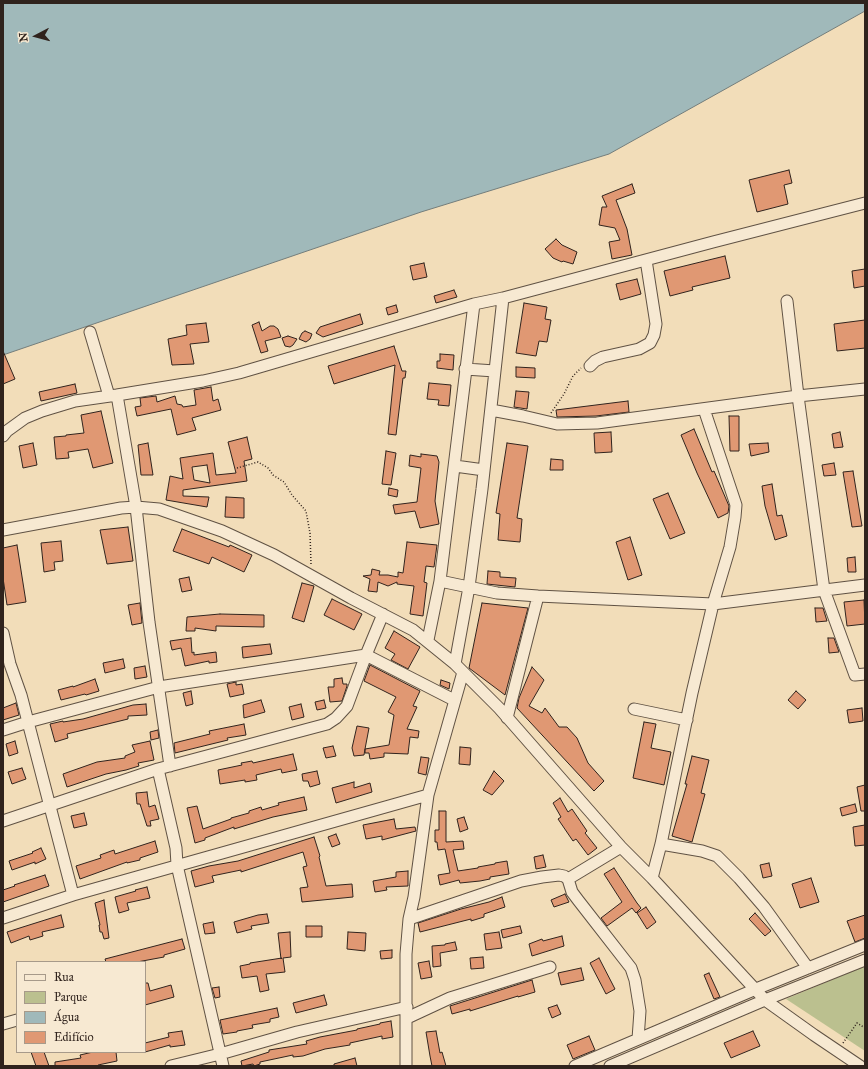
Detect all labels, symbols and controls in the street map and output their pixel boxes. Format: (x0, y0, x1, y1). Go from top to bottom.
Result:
north arrow (16, 16, 56, 56)
text: N (17, 32, 31, 43)
legend (16, 961, 146, 1053)
text: Rua (54, 970, 74, 984)
text: Parque (54, 990, 87, 1004)
text: Água (54, 1010, 79, 1024)
text: Edifício (54, 1030, 94, 1044)

